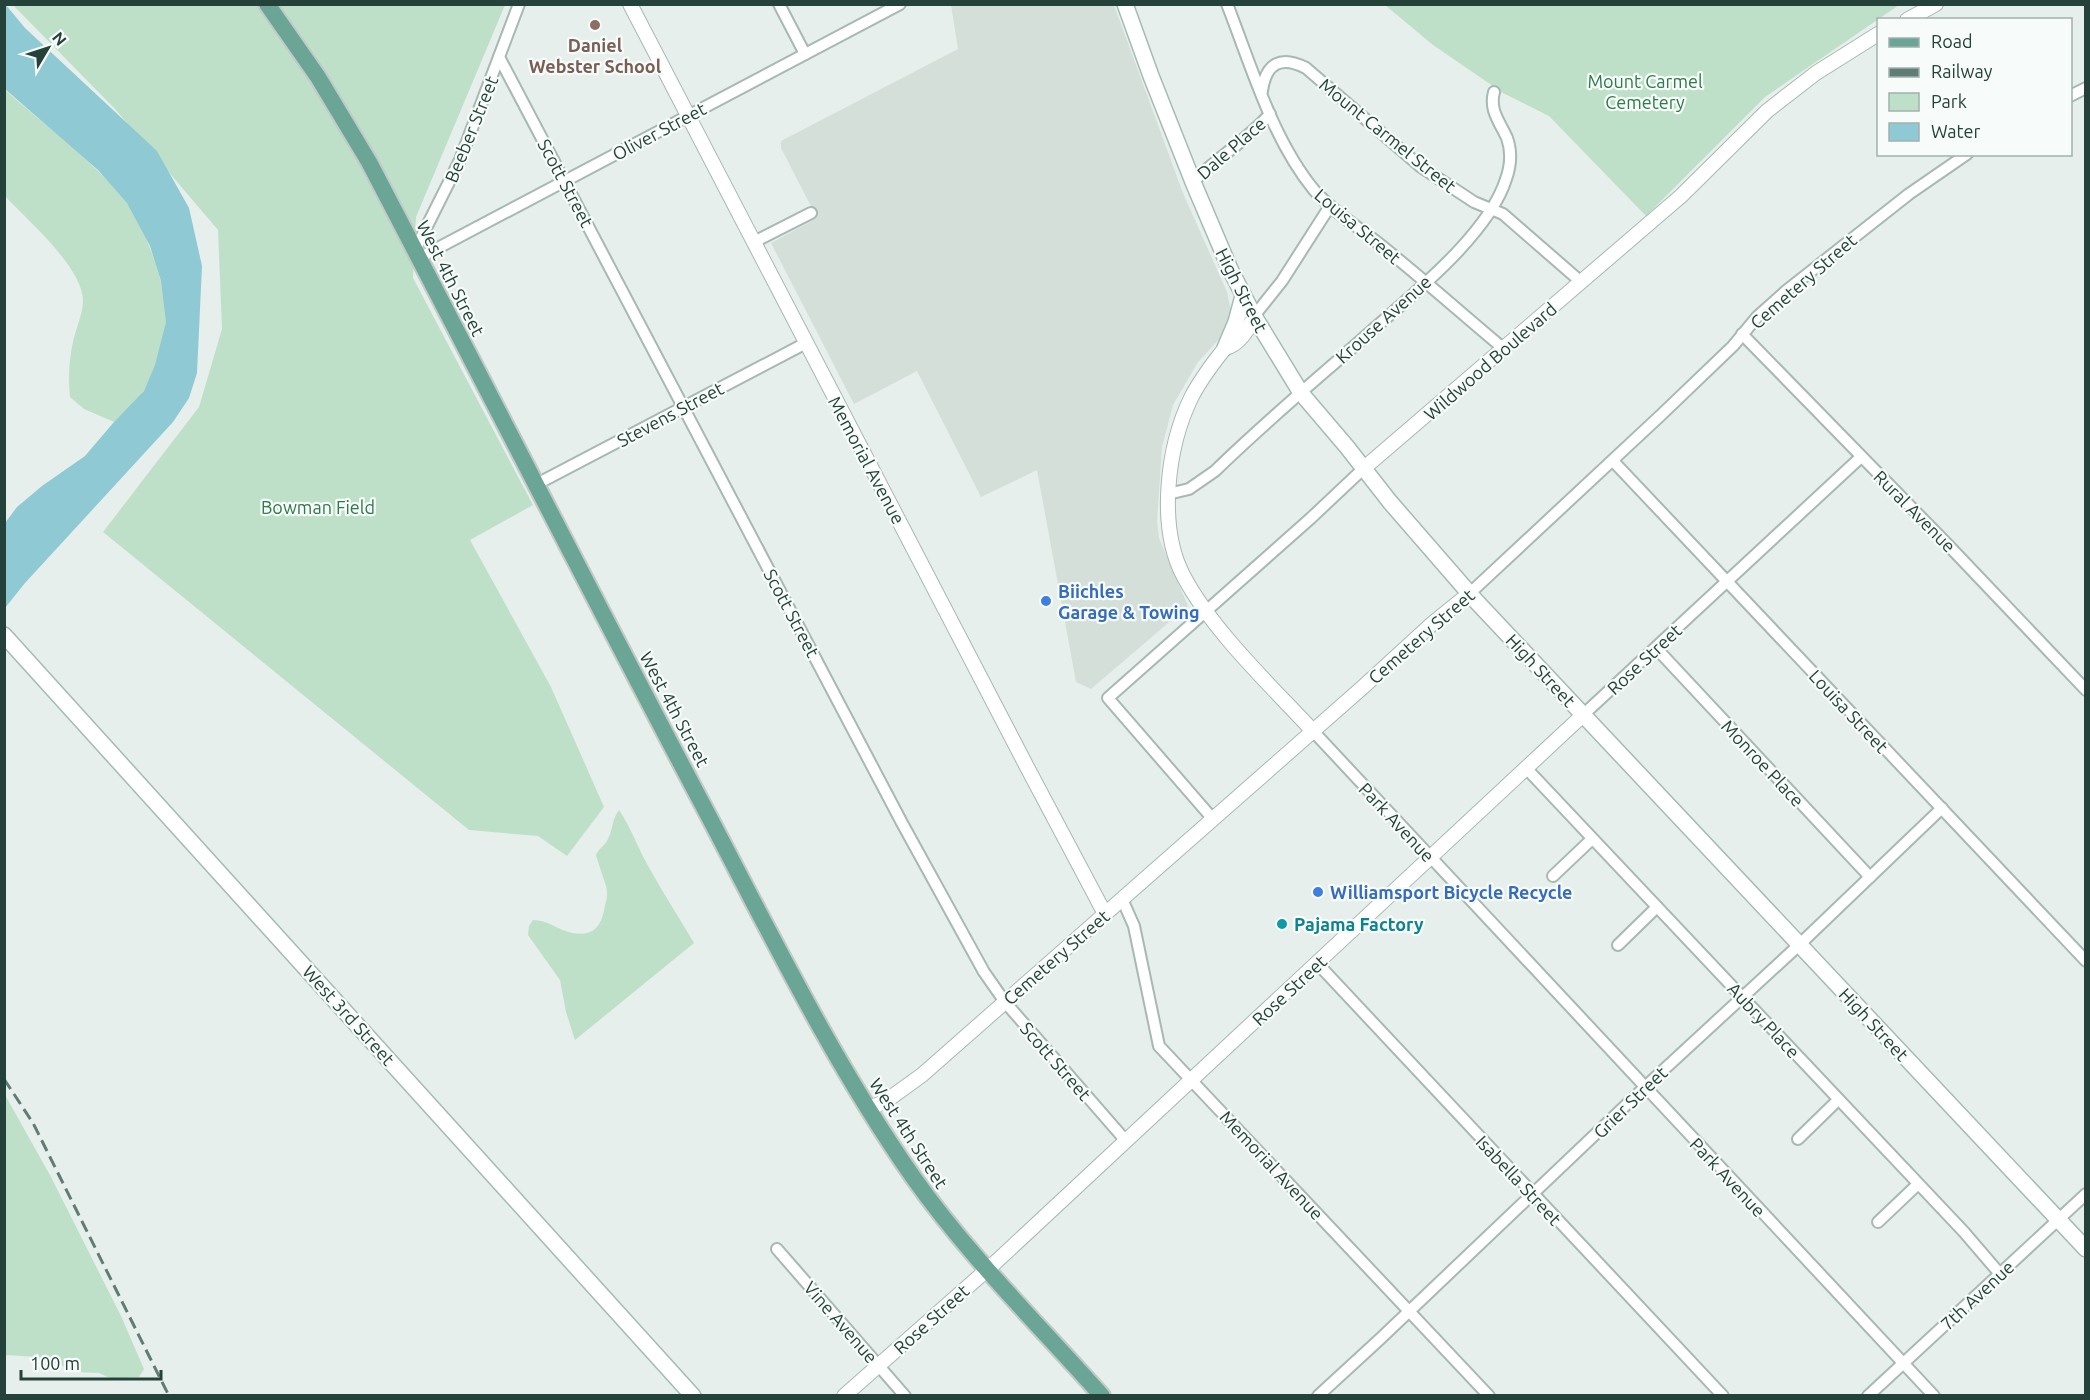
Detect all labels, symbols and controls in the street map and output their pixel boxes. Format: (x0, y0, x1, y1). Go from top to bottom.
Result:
north arrow (18, 18, 78, 78)
marker: Daniel Webster School (588, 18, 602, 32)
legend (1877, 18, 2072, 156)
text: N (49, 28, 70, 49)
text: Road (1931, 31, 1973, 51)
place label: Daniel Webster School (529, 35, 662, 76)
text: Railway (1931, 61, 1993, 81)
park label: Mount Carmel Cemetery (1587, 71, 1703, 112)
street label: Beeber Street (441, 73, 501, 185)
street label: Mount Carmel Street (1316, 74, 1460, 196)
text: Park (1931, 91, 1967, 111)
street label: Oliver Street (609, 98, 709, 164)
street label: Dale Place (1193, 113, 1269, 183)
text: Water (1931, 121, 1981, 141)
street label: Scott Street (534, 136, 598, 230)
street label: Louisa Street (1311, 184, 1405, 268)
street label: West 4th Street (413, 217, 489, 339)
street label: Cemetery Street (1746, 230, 1860, 332)
street label: High Street (1212, 245, 1272, 335)
street label: Krouse Avenue (1331, 271, 1435, 367)
street label: Wildwood Boulevard (1420, 298, 1560, 424)
street label: Stevens Street (613, 378, 727, 450)
street label: Memorial Avenue (825, 393, 909, 527)
street label: Rural Avenue (1870, 466, 1960, 556)
park label: Bowman Field (261, 497, 375, 517)
street label: Scott Street (760, 566, 824, 660)
place label: Biichles Garage & Towing (1058, 581, 1200, 622)
street label: Cemetery Street (1364, 585, 1478, 687)
marker: Biichles Garage & Towing (1039, 594, 1053, 608)
street label: Rose Street (1603, 620, 1685, 698)
street label: High Street (1502, 630, 1580, 710)
street label: West 4th Street (636, 648, 714, 770)
street label: Louisa Street (1806, 665, 1892, 757)
street label: Monroe Place (1718, 716, 1808, 810)
street label: Park Avenue (1355, 778, 1439, 866)
place label: Williamsport Bicycle Recycle (1330, 882, 1572, 902)
marker: Williamsport Bicycle Recycle (1311, 885, 1325, 899)
street label: Cemetery Street (999, 906, 1113, 1008)
place label: Pajama Factory (1294, 914, 1424, 934)
marker: Pajama Factory (1275, 917, 1289, 931)
street label: Rose Street (1248, 951, 1330, 1029)
street label: West 3rd Street (299, 961, 399, 1069)
street label: Aubry Place (1724, 978, 1804, 1062)
street label: High Street (1835, 984, 1913, 1064)
street label: Scott Street (1017, 1018, 1095, 1104)
street label: Grier Street (1589, 1062, 1671, 1142)
street label: West 4th Street (866, 1074, 952, 1192)
street label: Memorial Avenue (1216, 1106, 1328, 1224)
street label: Isabella Street (1472, 1131, 1566, 1229)
street label: Park Avenue (1686, 1133, 1770, 1221)
street label: 7th Avenue (1936, 1256, 2018, 1334)
street label: Vine Avenue (800, 1277, 882, 1367)
street label: Rose Street (889, 1280, 973, 1358)
scale bar (21, 1343, 160, 1381)
text: 100 m (30, 1353, 80, 1373)

